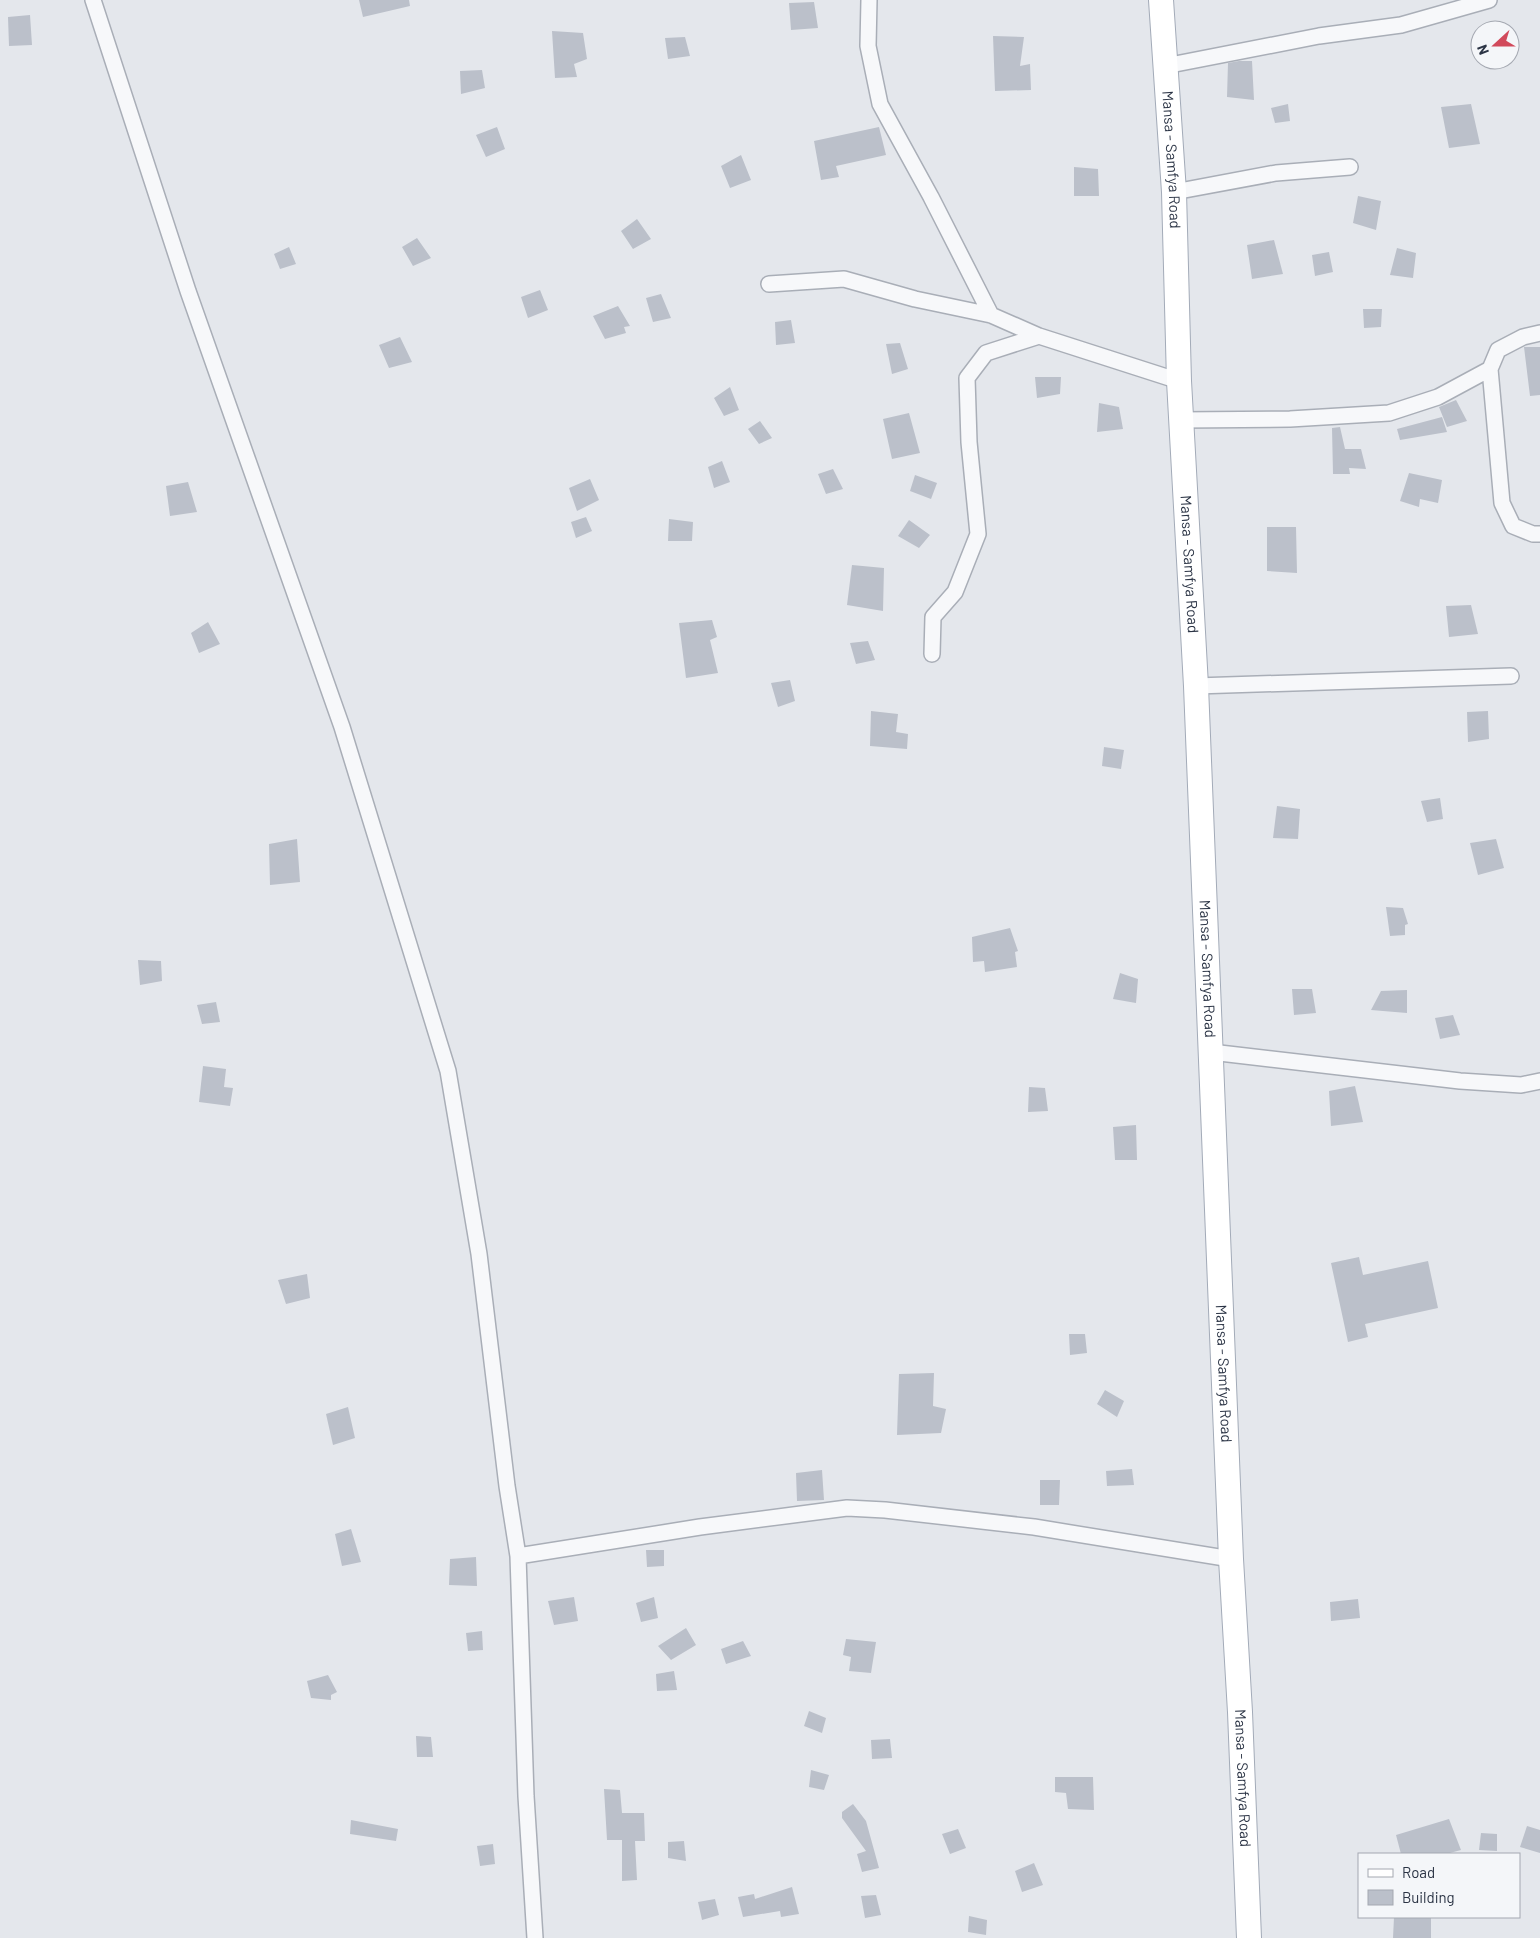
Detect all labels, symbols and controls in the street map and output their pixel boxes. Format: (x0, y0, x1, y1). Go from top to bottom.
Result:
north arrow (1470, 20, 1520, 70)
text: N (1473, 42, 1492, 57)
street label: Mansa - Samfya Road (1159, 90, 1185, 229)
street label: Mansa - Samfya Road (1177, 495, 1203, 634)
street label: Mansa - Samfya Road (1197, 899, 1220, 1038)
street label: Mansa - Samfya Road (1213, 1304, 1236, 1443)
street label: Mansa - Samfya Road (1232, 1709, 1255, 1847)
legend (1358, 1853, 1520, 1918)
text: Road (1402, 1863, 1435, 1881)
text: Building (1402, 1888, 1455, 1906)

